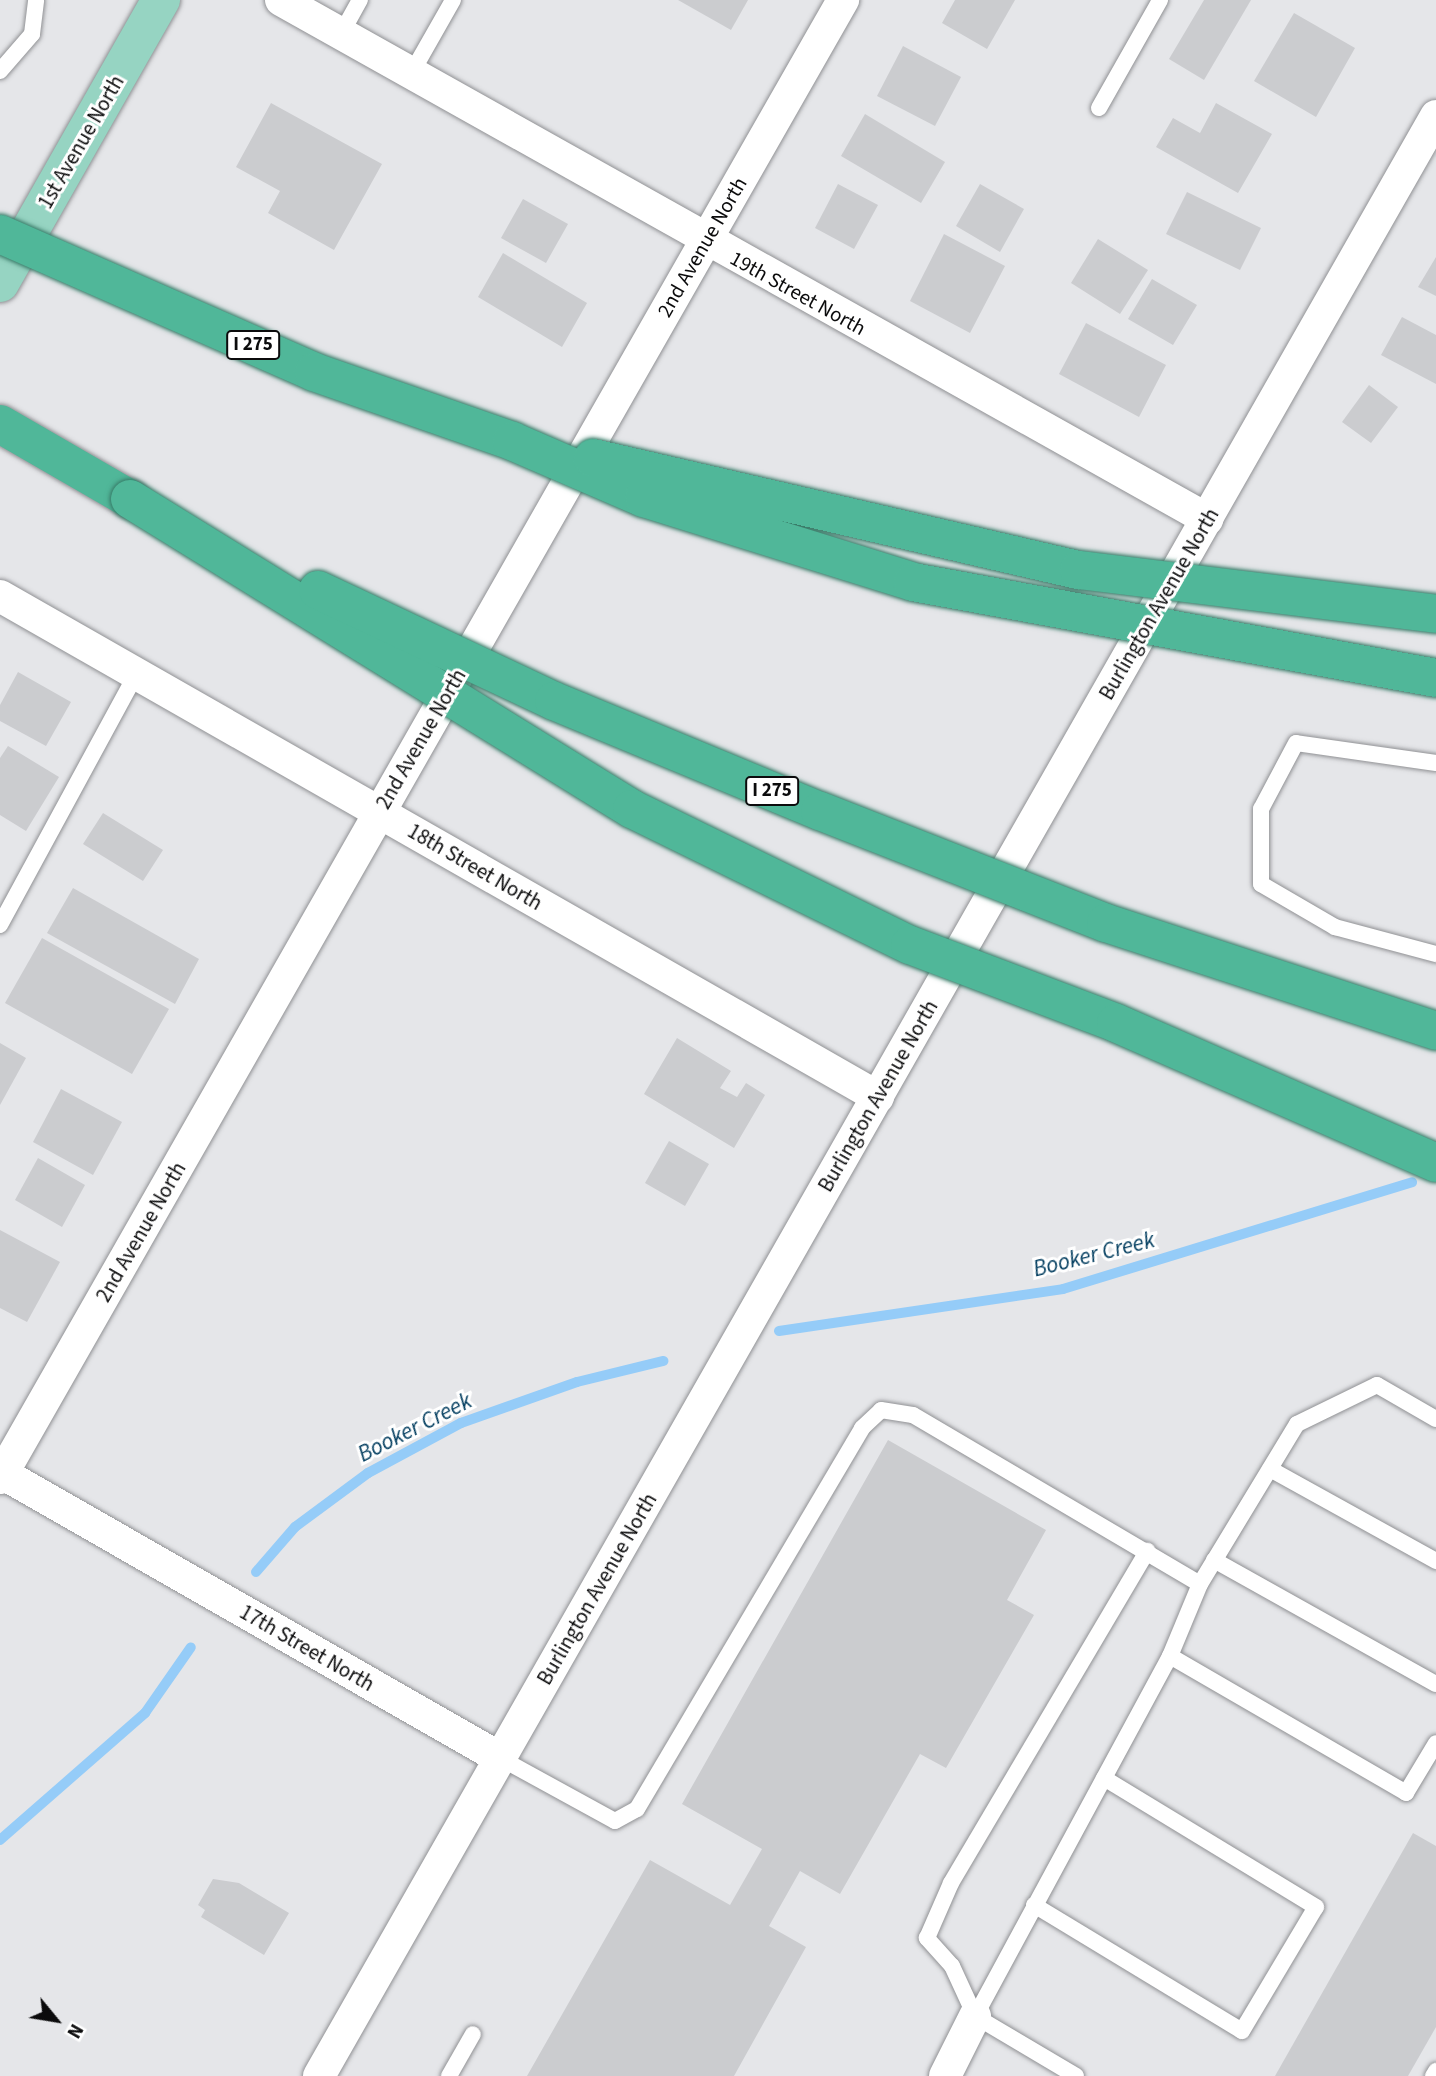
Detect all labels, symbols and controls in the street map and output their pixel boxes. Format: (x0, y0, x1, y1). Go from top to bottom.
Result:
street label: 1st Avenue North (33, 71, 129, 213)
street label: 2nd Avenue North (652, 173, 752, 321)
street label: 19th Street North (726, 245, 870, 341)
road number: I 275 (225, 330, 281, 360)
street label: Burlington Avenue North (1094, 504, 1224, 704)
street label: 2nd Avenue North (371, 665, 471, 813)
road number: I 275 (744, 776, 800, 806)
street label: 18th Street North (403, 818, 547, 916)
street label: Burlington Avenue North (813, 996, 943, 1196)
street label: 2nd Avenue North (91, 1158, 191, 1306)
water label: Booker Creek (1030, 1227, 1158, 1283)
water label: Booker Creek (353, 1388, 477, 1468)
street label: Burlington Avenue North (532, 1489, 662, 1689)
street label: 17th Street North (235, 1599, 379, 1697)
north arrow (21, 1985, 91, 2055)
text: N (60, 2019, 89, 2043)

